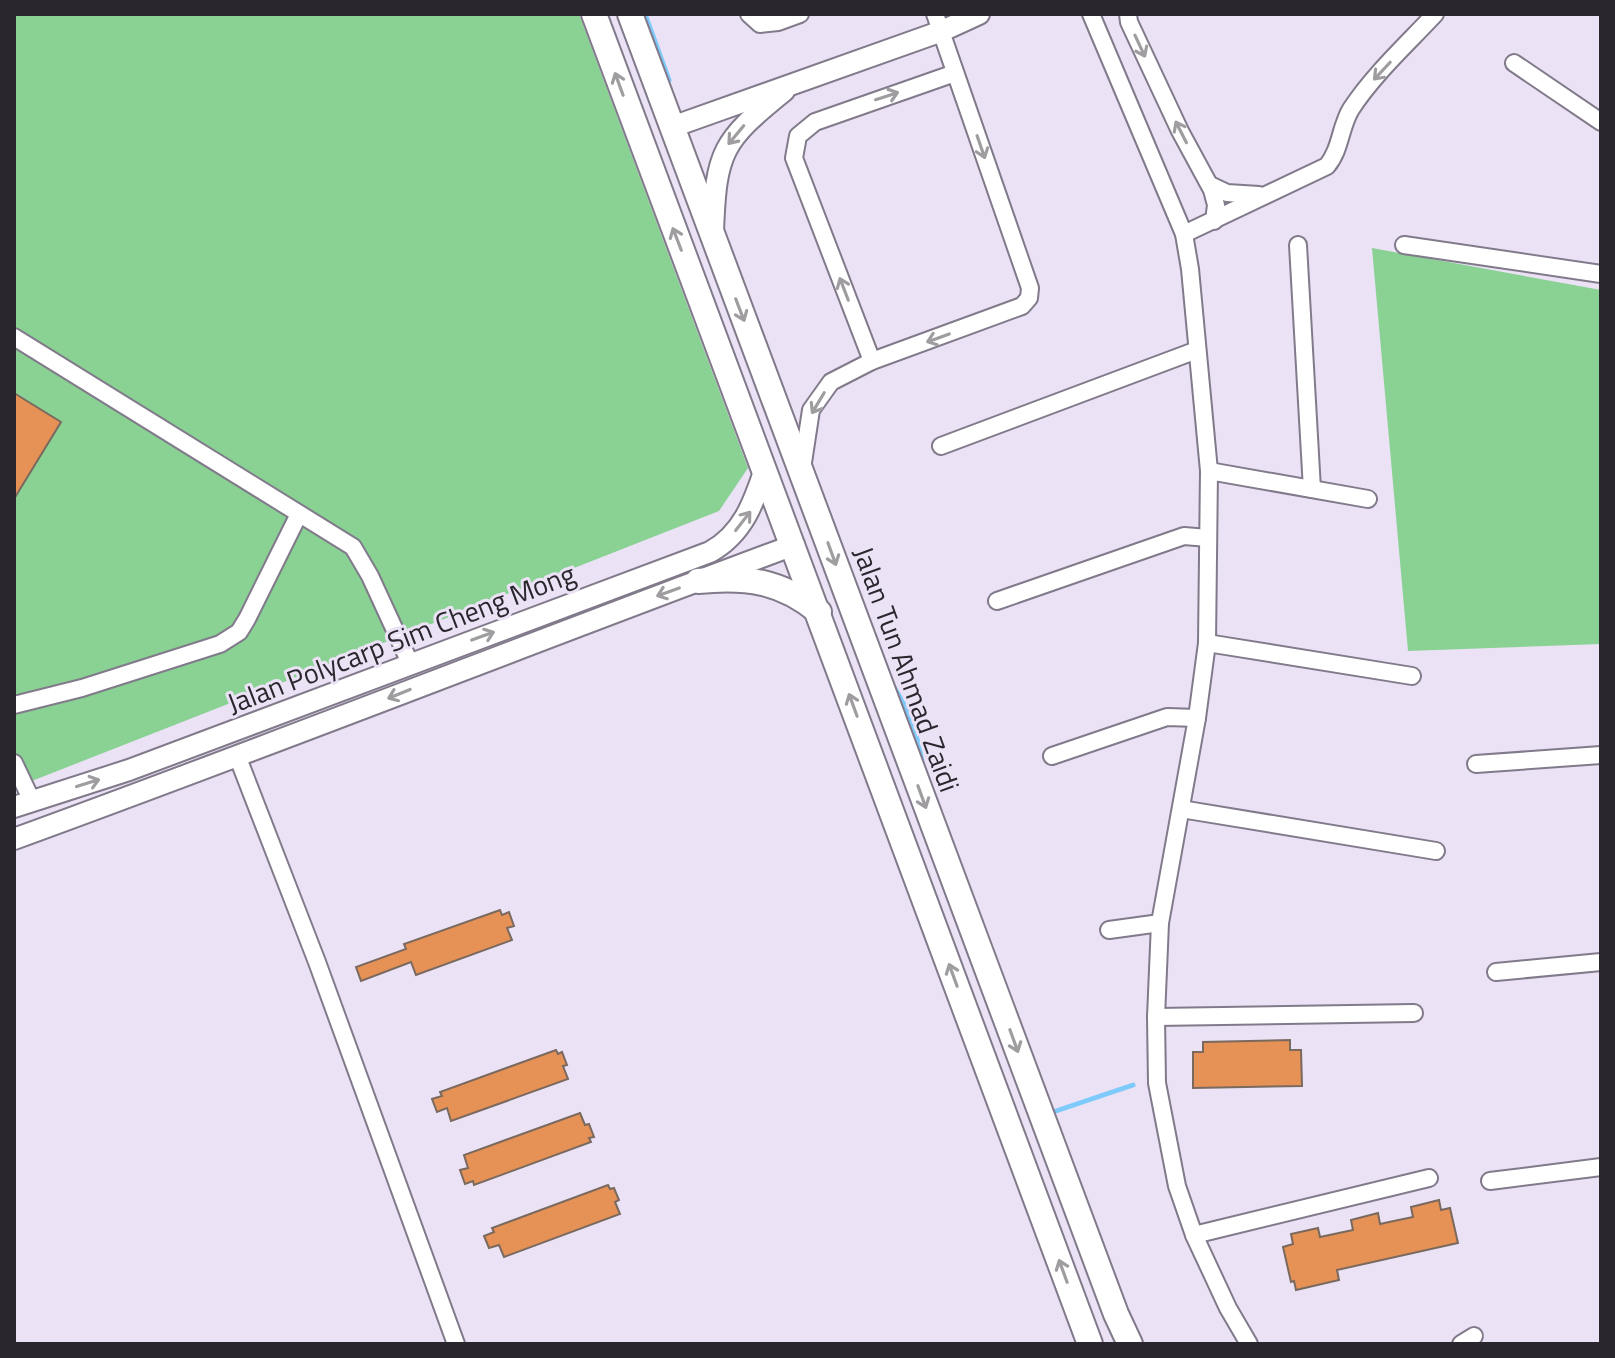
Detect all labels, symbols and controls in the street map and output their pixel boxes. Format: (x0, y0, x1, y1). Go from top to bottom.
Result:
one-way arrow (1133, 34, 1148, 58)
one-way arrow (1374, 61, 1392, 81)
one-way arrow (611, 73, 625, 97)
one-way arrow (874, 87, 899, 102)
one-way arrow (1173, 121, 1189, 145)
one-way arrow (727, 124, 744, 145)
one-way arrow (974, 134, 989, 159)
one-way arrow (669, 227, 683, 252)
one-way arrow (836, 277, 850, 301)
one-way arrow (734, 297, 748, 322)
one-way arrow (926, 331, 951, 346)
one-way arrow (810, 392, 826, 414)
one-way arrow (735, 511, 752, 532)
street label: Jalan Tun Ahmad Zaidi (843, 540, 971, 798)
one-way arrow (826, 541, 840, 565)
street label: Jalan Polycarp Sim Cheng Mong (221, 552, 581, 724)
one-way arrow (656, 586, 681, 600)
one-way arrow (470, 628, 495, 642)
one-way arrow (387, 688, 412, 702)
one-way arrow (845, 693, 859, 717)
one-way arrow (75, 775, 100, 789)
one-way arrow (916, 784, 931, 809)
one-way arrow (945, 963, 959, 988)
one-way arrow (1007, 1028, 1022, 1053)
one-way arrow (1054, 1259, 1069, 1284)

